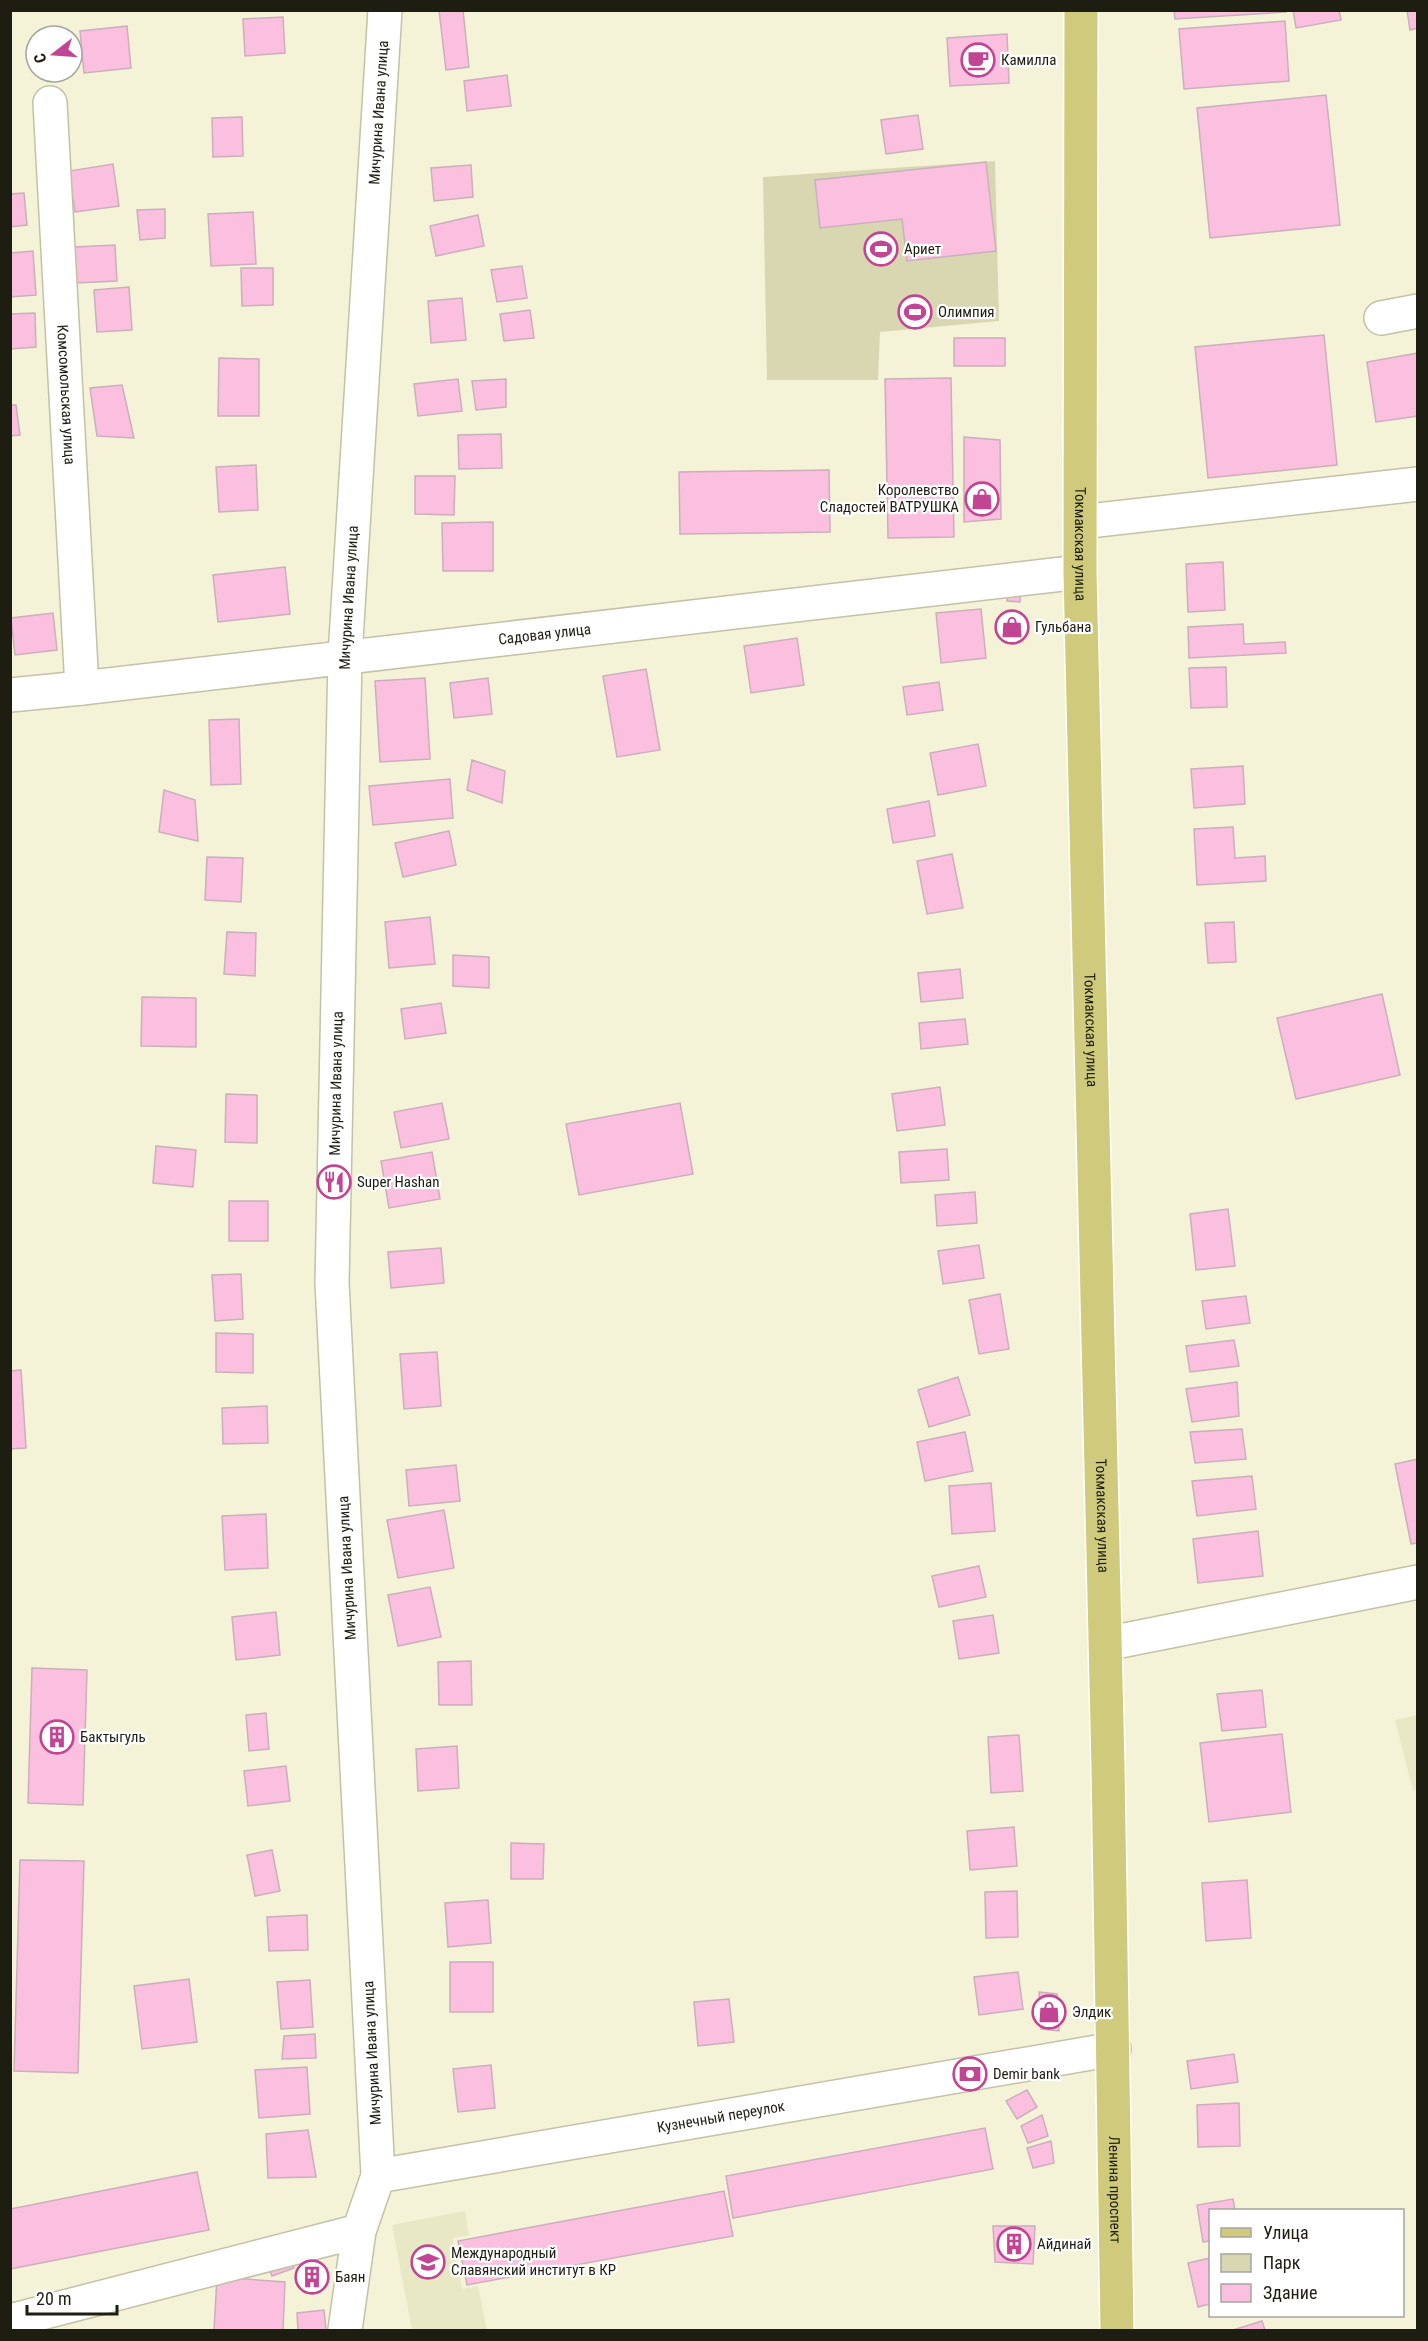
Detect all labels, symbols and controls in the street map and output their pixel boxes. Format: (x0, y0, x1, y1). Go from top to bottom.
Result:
north arrow (24, 24, 84, 84)
street label: Мичурина Ивана улица (365, 40, 392, 185)
cafe icon: Камилла (960, 42, 996, 78)
text: С (30, 51, 51, 65)
place label: Камилла (1001, 51, 1056, 69)
sports icon: Ариет (863, 231, 899, 267)
place label: Ариет (904, 240, 941, 258)
sports icon: Олимпия (897, 294, 933, 330)
place label: Олимпия (938, 303, 995, 321)
street label: Комсомольская улица (53, 324, 79, 465)
place label: Королевство Сладостей ВАТРУШКА (820, 481, 959, 516)
shop icon: Королевство Сладостей ВАТРУШКА (964, 481, 1000, 517)
street label: Токмакская улица (1071, 487, 1090, 601)
street label: Мичурина Ивана улица (336, 525, 362, 670)
shop icon: Гульбана (994, 609, 1030, 645)
place label: Гульбана (1035, 618, 1091, 636)
street label: Садовая улица (497, 620, 592, 649)
street label: Токмакская улица (1080, 973, 1101, 1087)
street label: Мичурина Ивана улица (326, 1011, 347, 1156)
restaurant icon: Super Hashan (316, 1164, 352, 1200)
place label: Super Hashan (357, 1173, 440, 1191)
street label: Токмакская улица (1092, 1458, 1112, 1573)
street label: Мичурина Ивана улица (334, 1495, 360, 1641)
building icon: Бактыгуль (39, 1719, 75, 1755)
place label: Бактыгуль (80, 1728, 146, 1746)
street label: Мичурина Ивана улица (359, 1980, 385, 2126)
shop icon: Элдик (1031, 1994, 1067, 2030)
place label: Элдик (1072, 2003, 1111, 2021)
bank icon: Demir bank (952, 2056, 988, 2092)
place label: Demir bank (993, 2065, 1060, 2083)
street label: Кузнечный переулок (656, 2097, 786, 2137)
street label: Ленина проспект (1105, 2136, 1125, 2244)
legend (1209, 2209, 1404, 2317)
text: Улица (1263, 2222, 1309, 2243)
building icon: Айдинай (996, 2226, 1032, 2262)
place label: Айдинай (1037, 2235, 1091, 2253)
school or university icon: Международный Славянский институт в КР (410, 2244, 446, 2280)
place label: Международный Славянский институт в КР (451, 2244, 616, 2279)
text: Парк (1263, 2252, 1301, 2273)
building icon: Баян (294, 2259, 330, 2295)
place label: Баян (335, 2268, 365, 2286)
scale bar (27, 2278, 117, 2316)
text: Здание (1263, 2282, 1317, 2303)
text: 20 m (36, 2288, 71, 2309)

